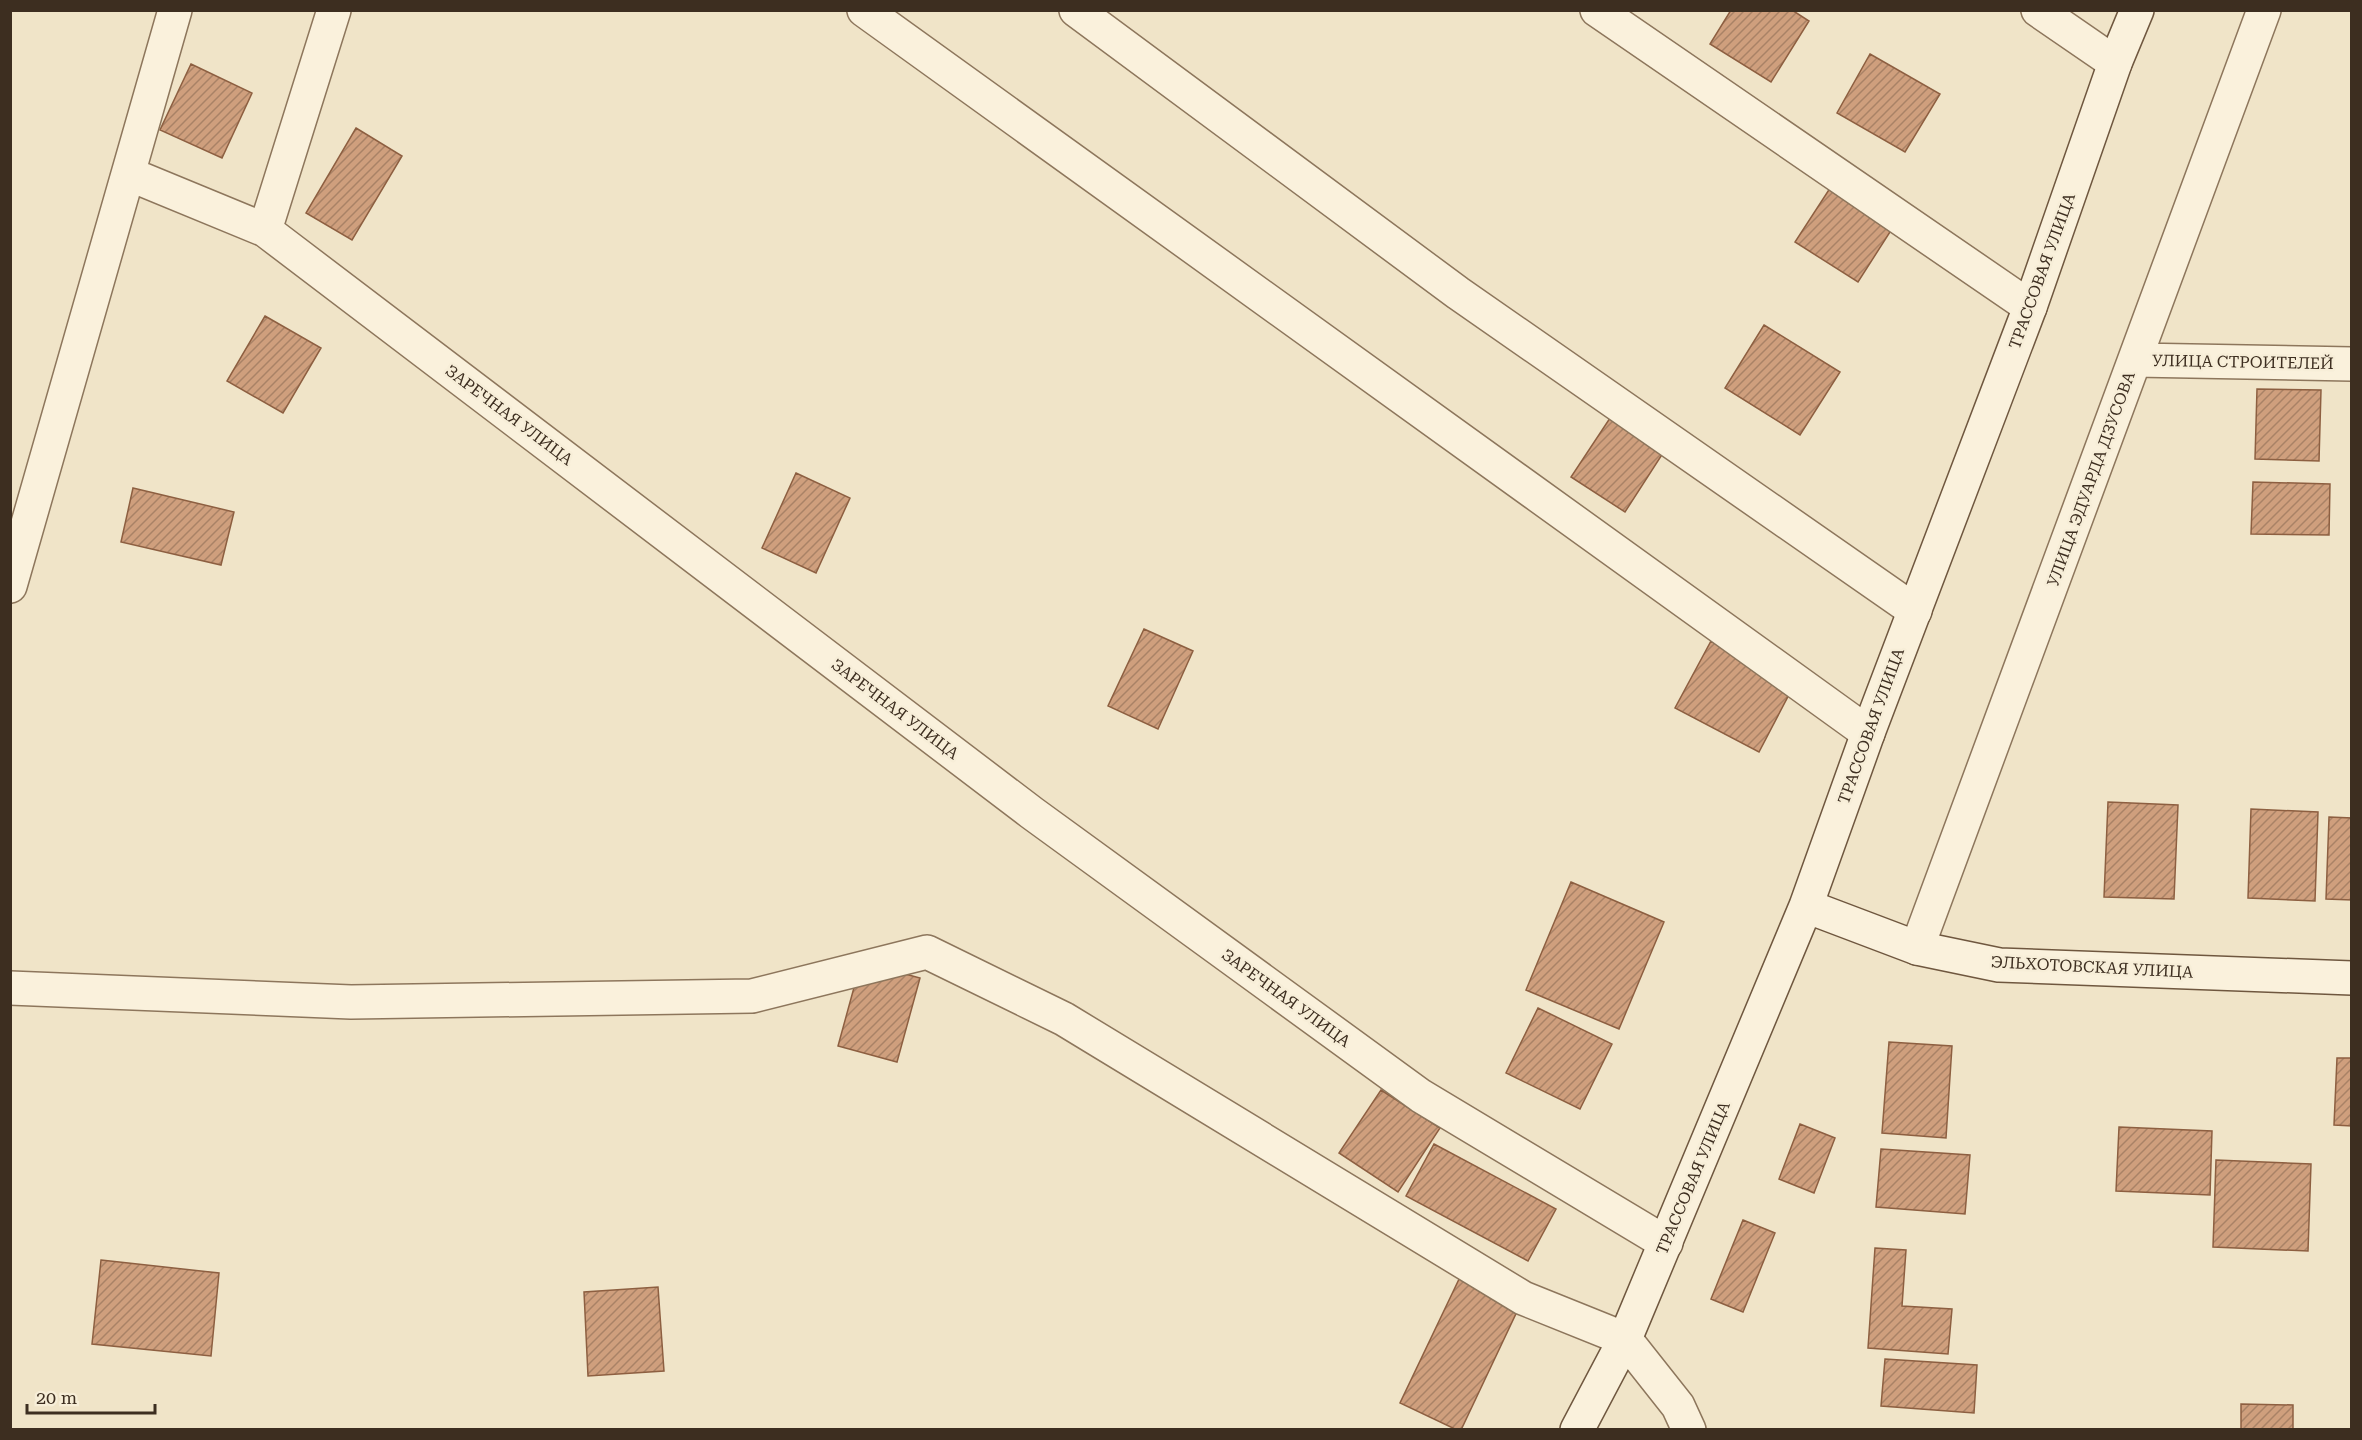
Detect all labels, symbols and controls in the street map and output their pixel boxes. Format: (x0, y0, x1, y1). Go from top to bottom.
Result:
street label: ТРАССОВАЯ УЛИЦА (2005, 190, 2079, 352)
street label: УЛИЦА СТРОИТЕЛЕЙ (2152, 351, 2334, 373)
street label: ЗАРЕЧНАЯ УЛИЦА (442, 361, 577, 470)
street label: УЛИЦА ЭДУАРДА ДЗУСОВА (2043, 368, 2139, 589)
street label: ТРАССОВАЯ УЛИЦА (1834, 645, 1908, 807)
street label: ЗАРЕЧНАЯ УЛИЦА (828, 655, 963, 764)
street label: ЗАРЕЧНАЯ УЛИЦА (1218, 945, 1355, 1052)
street label: ЭЛЬХОТОВСКАЯ УЛИЦА (1990, 952, 2195, 982)
street label: ТРАССОВАЯ УЛИЦА (1652, 1098, 1734, 1257)
scale bar (27, 1377, 154, 1415)
text: 20 m (36, 1387, 77, 1408)

